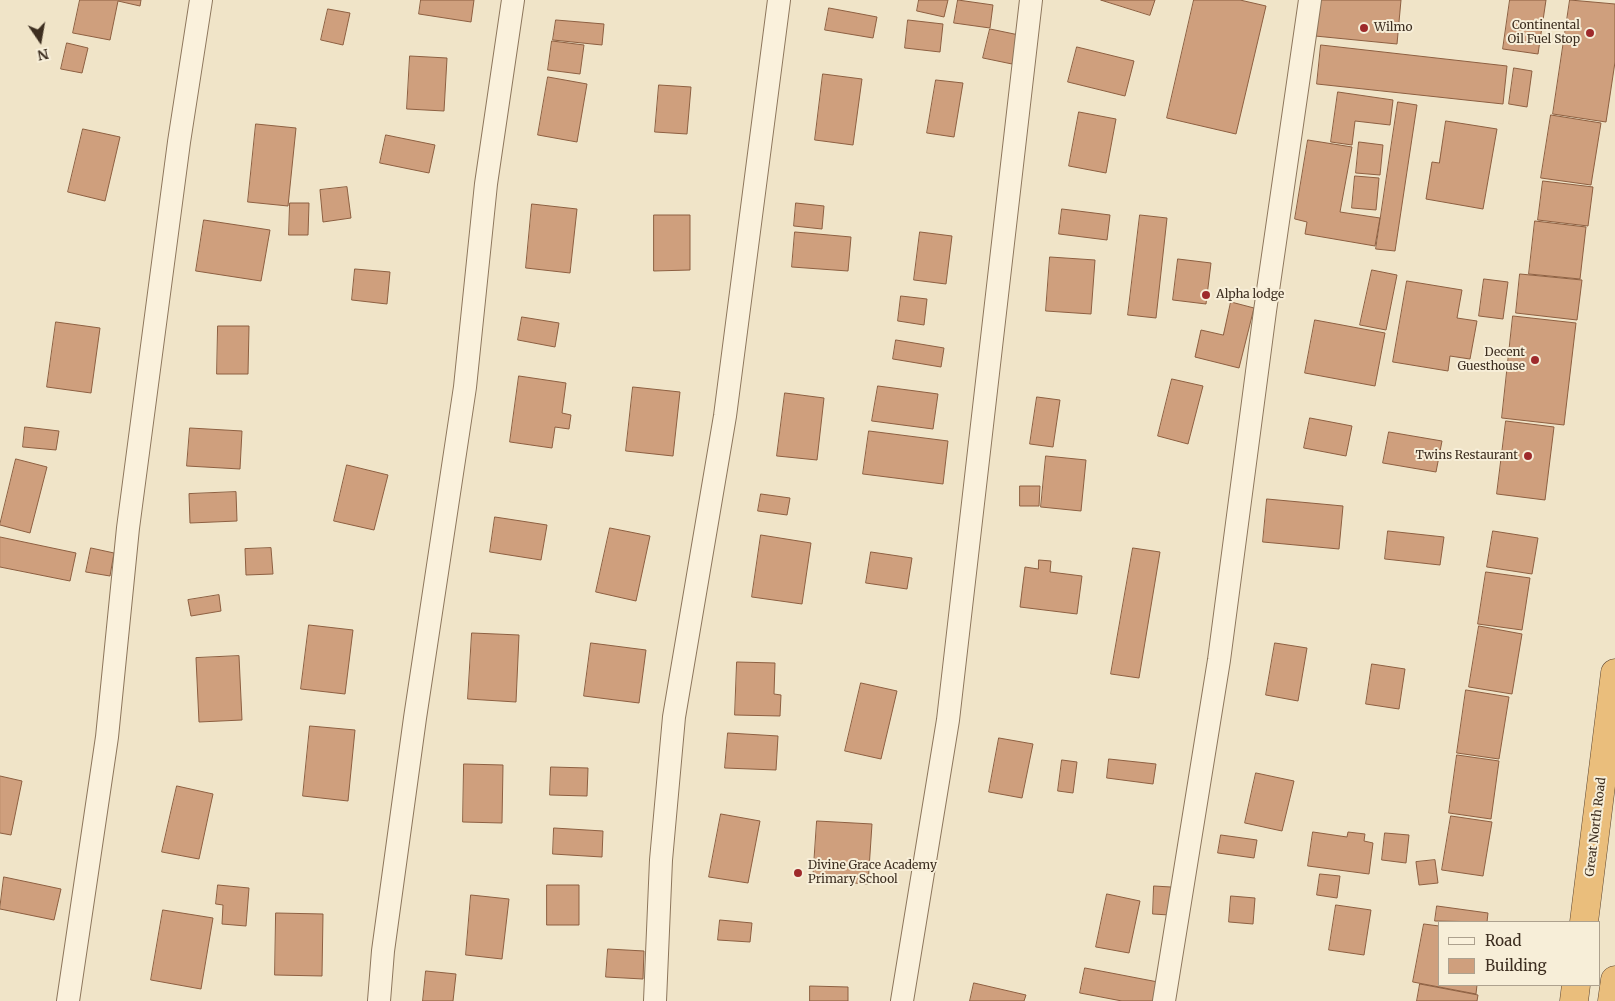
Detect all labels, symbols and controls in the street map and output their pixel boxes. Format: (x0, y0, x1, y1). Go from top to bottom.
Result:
north arrow (15, 15, 65, 65)
place label: Continental Oil Fuel Stop (1508, 19, 1580, 47)
place label: Wilmo (1374, 21, 1412, 35)
marker: Wilmo (1358, 22, 1370, 34)
marker: Continental Oil Fuel Stop (1584, 27, 1596, 39)
text: N (36, 45, 50, 65)
place label: Alpha lodge (1216, 288, 1284, 302)
marker: Alpha lodge (1200, 289, 1212, 301)
place label: Decent Guesthouse (1457, 346, 1525, 374)
marker: Decent Guesthouse (1529, 354, 1541, 366)
place label: Twins Restaurant (1415, 449, 1518, 463)
marker: Twins Restaurant (1522, 450, 1534, 462)
street label: Great North Road (1583, 777, 1609, 877)
place label: Divine Grace Academy Primary School (808, 859, 937, 887)
marker: Divine Grace Academy Primary School (792, 867, 804, 879)
legend (1438, 921, 1600, 986)
text: Road (1485, 931, 1521, 950)
text: Building (1485, 956, 1547, 975)

